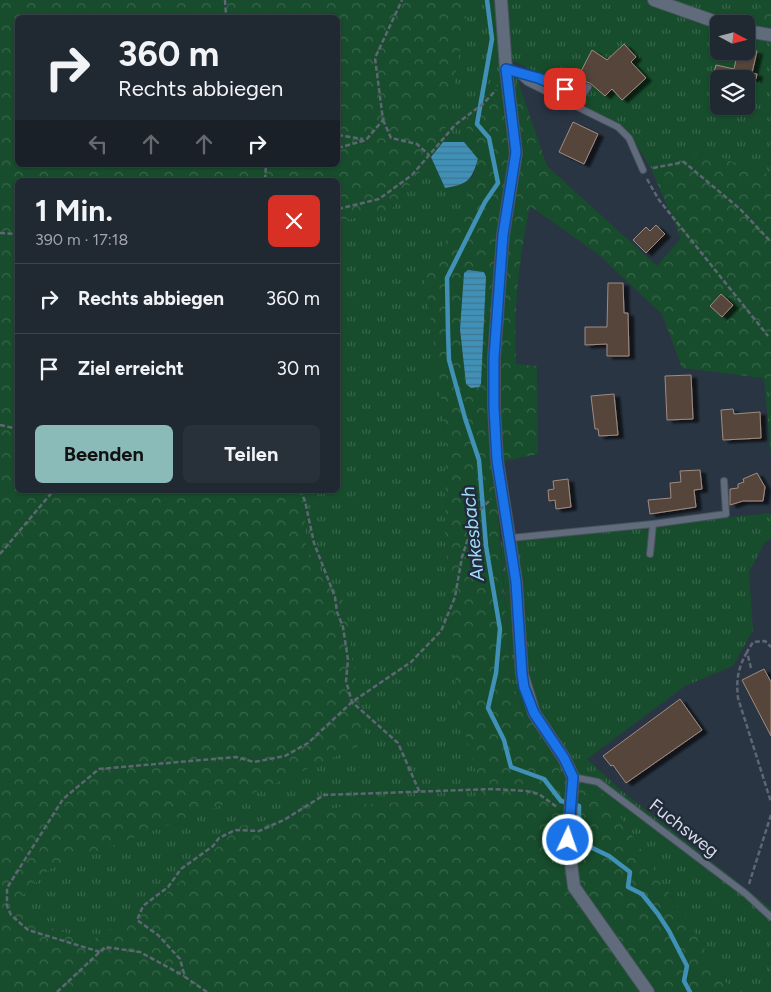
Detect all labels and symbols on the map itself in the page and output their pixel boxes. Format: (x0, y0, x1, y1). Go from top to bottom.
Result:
north arrow (710, 15, 755, 60)
pin (544, 68, 586, 110)
water label: Ankesbach (456, 485, 489, 583)
street label: Fuchsweg (645, 794, 723, 862)
position arrow (541, 813, 593, 865)

